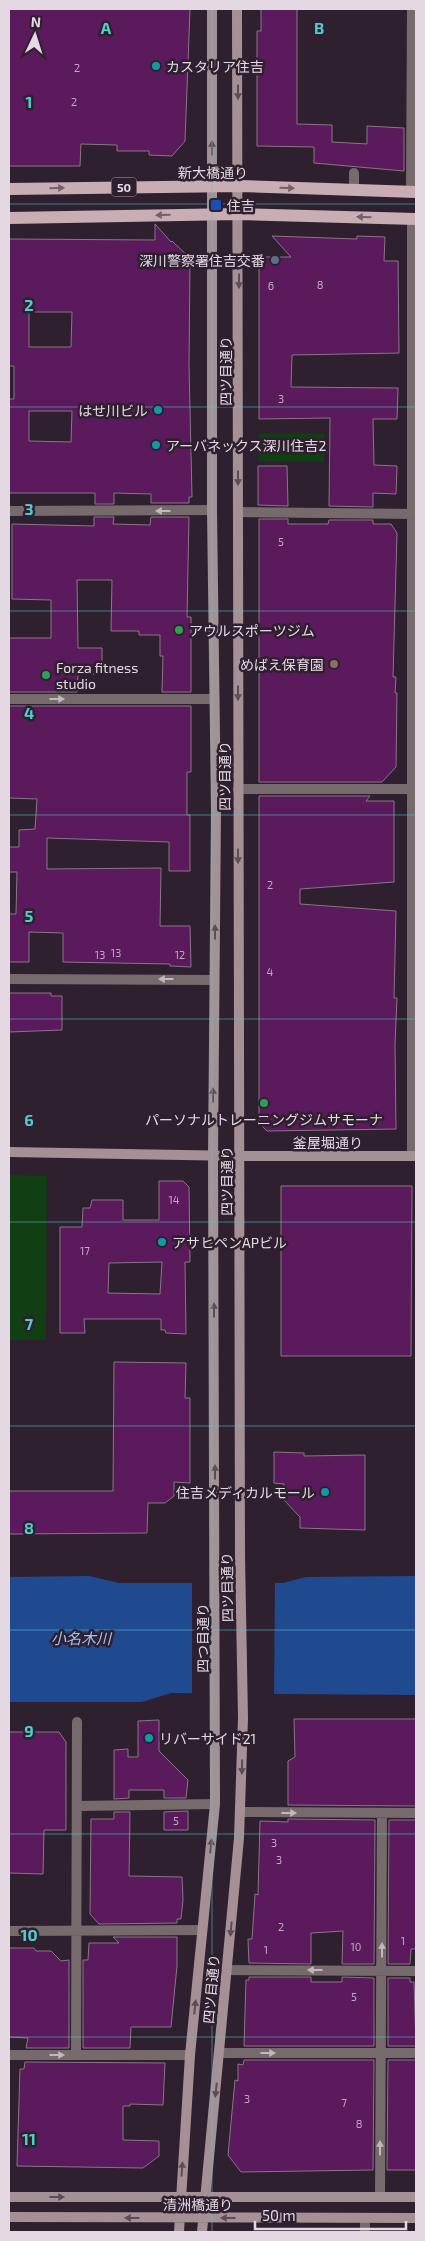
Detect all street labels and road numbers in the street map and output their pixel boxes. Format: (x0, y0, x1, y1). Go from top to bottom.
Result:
street label: 新大橋通り (178, 164, 248, 181)
road number: 50 (112, 178, 136, 196)
street label: 四ツ目通り (217, 336, 234, 406)
street label: 四ツ目通り (216, 741, 233, 811)
street label: 釜屋堀通り (293, 1134, 363, 1151)
street label: 四ツ目通り (218, 1146, 235, 1216)
street label: 四ツ目通り (218, 1552, 236, 1622)
street label: 四つ目通り (194, 1603, 211, 1673)
street label: 四ツ目通り (199, 1953, 223, 2025)
street label: 清洲橋通り (163, 2196, 233, 2213)

